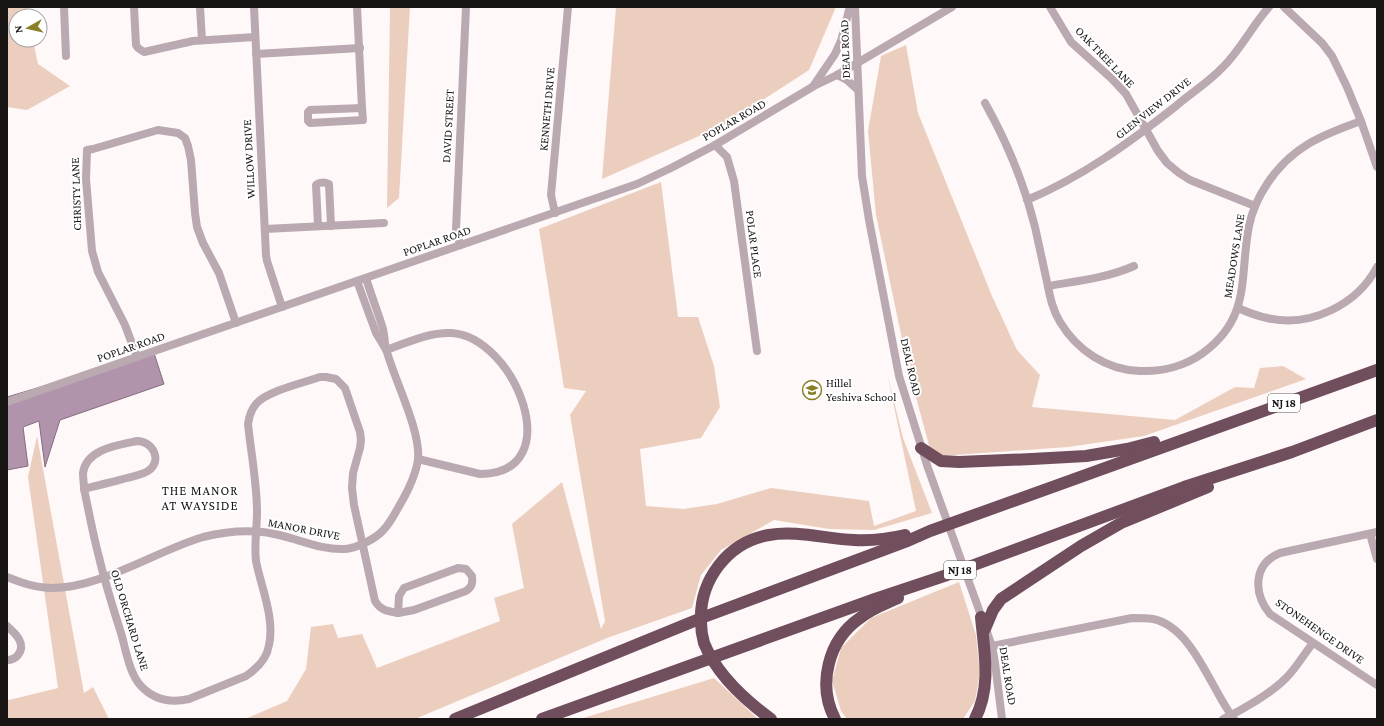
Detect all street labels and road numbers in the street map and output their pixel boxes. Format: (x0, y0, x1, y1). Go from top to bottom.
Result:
street label: DEAL ROAD (837, 19, 853, 79)
street label: OAK TREE LANE (1072, 23, 1138, 91)
street label: KENNETH DRIVE (536, 66, 558, 151)
street label: GLEN VIEW DRIVE (1112, 74, 1194, 142)
street label: DAVID STREET (439, 88, 457, 163)
street label: POPLAR ROAD (700, 96, 768, 144)
street label: WILLOW DRIVE (240, 119, 258, 199)
street label: CHRISTY LANE (68, 157, 84, 231)
street label: POLAR PLACE (743, 209, 765, 279)
street label: MEADOWS LANE (1220, 212, 1248, 299)
street label: POPLAR ROAD (401, 223, 473, 259)
street label: POPLAR ROAD (95, 329, 167, 365)
street label: DEAL ROAD (898, 337, 924, 397)
road number: NJ 18 (1268, 394, 1300, 412)
street label: MANOR DRIVE (267, 515, 342, 543)
road number: NJ 18 (944, 561, 976, 579)
street label: OLD ORCHARD LANE (108, 568, 152, 673)
street label: STONEHENGE DRIVE (1273, 595, 1367, 667)
street label: DEAL ROAD (996, 646, 1020, 706)

